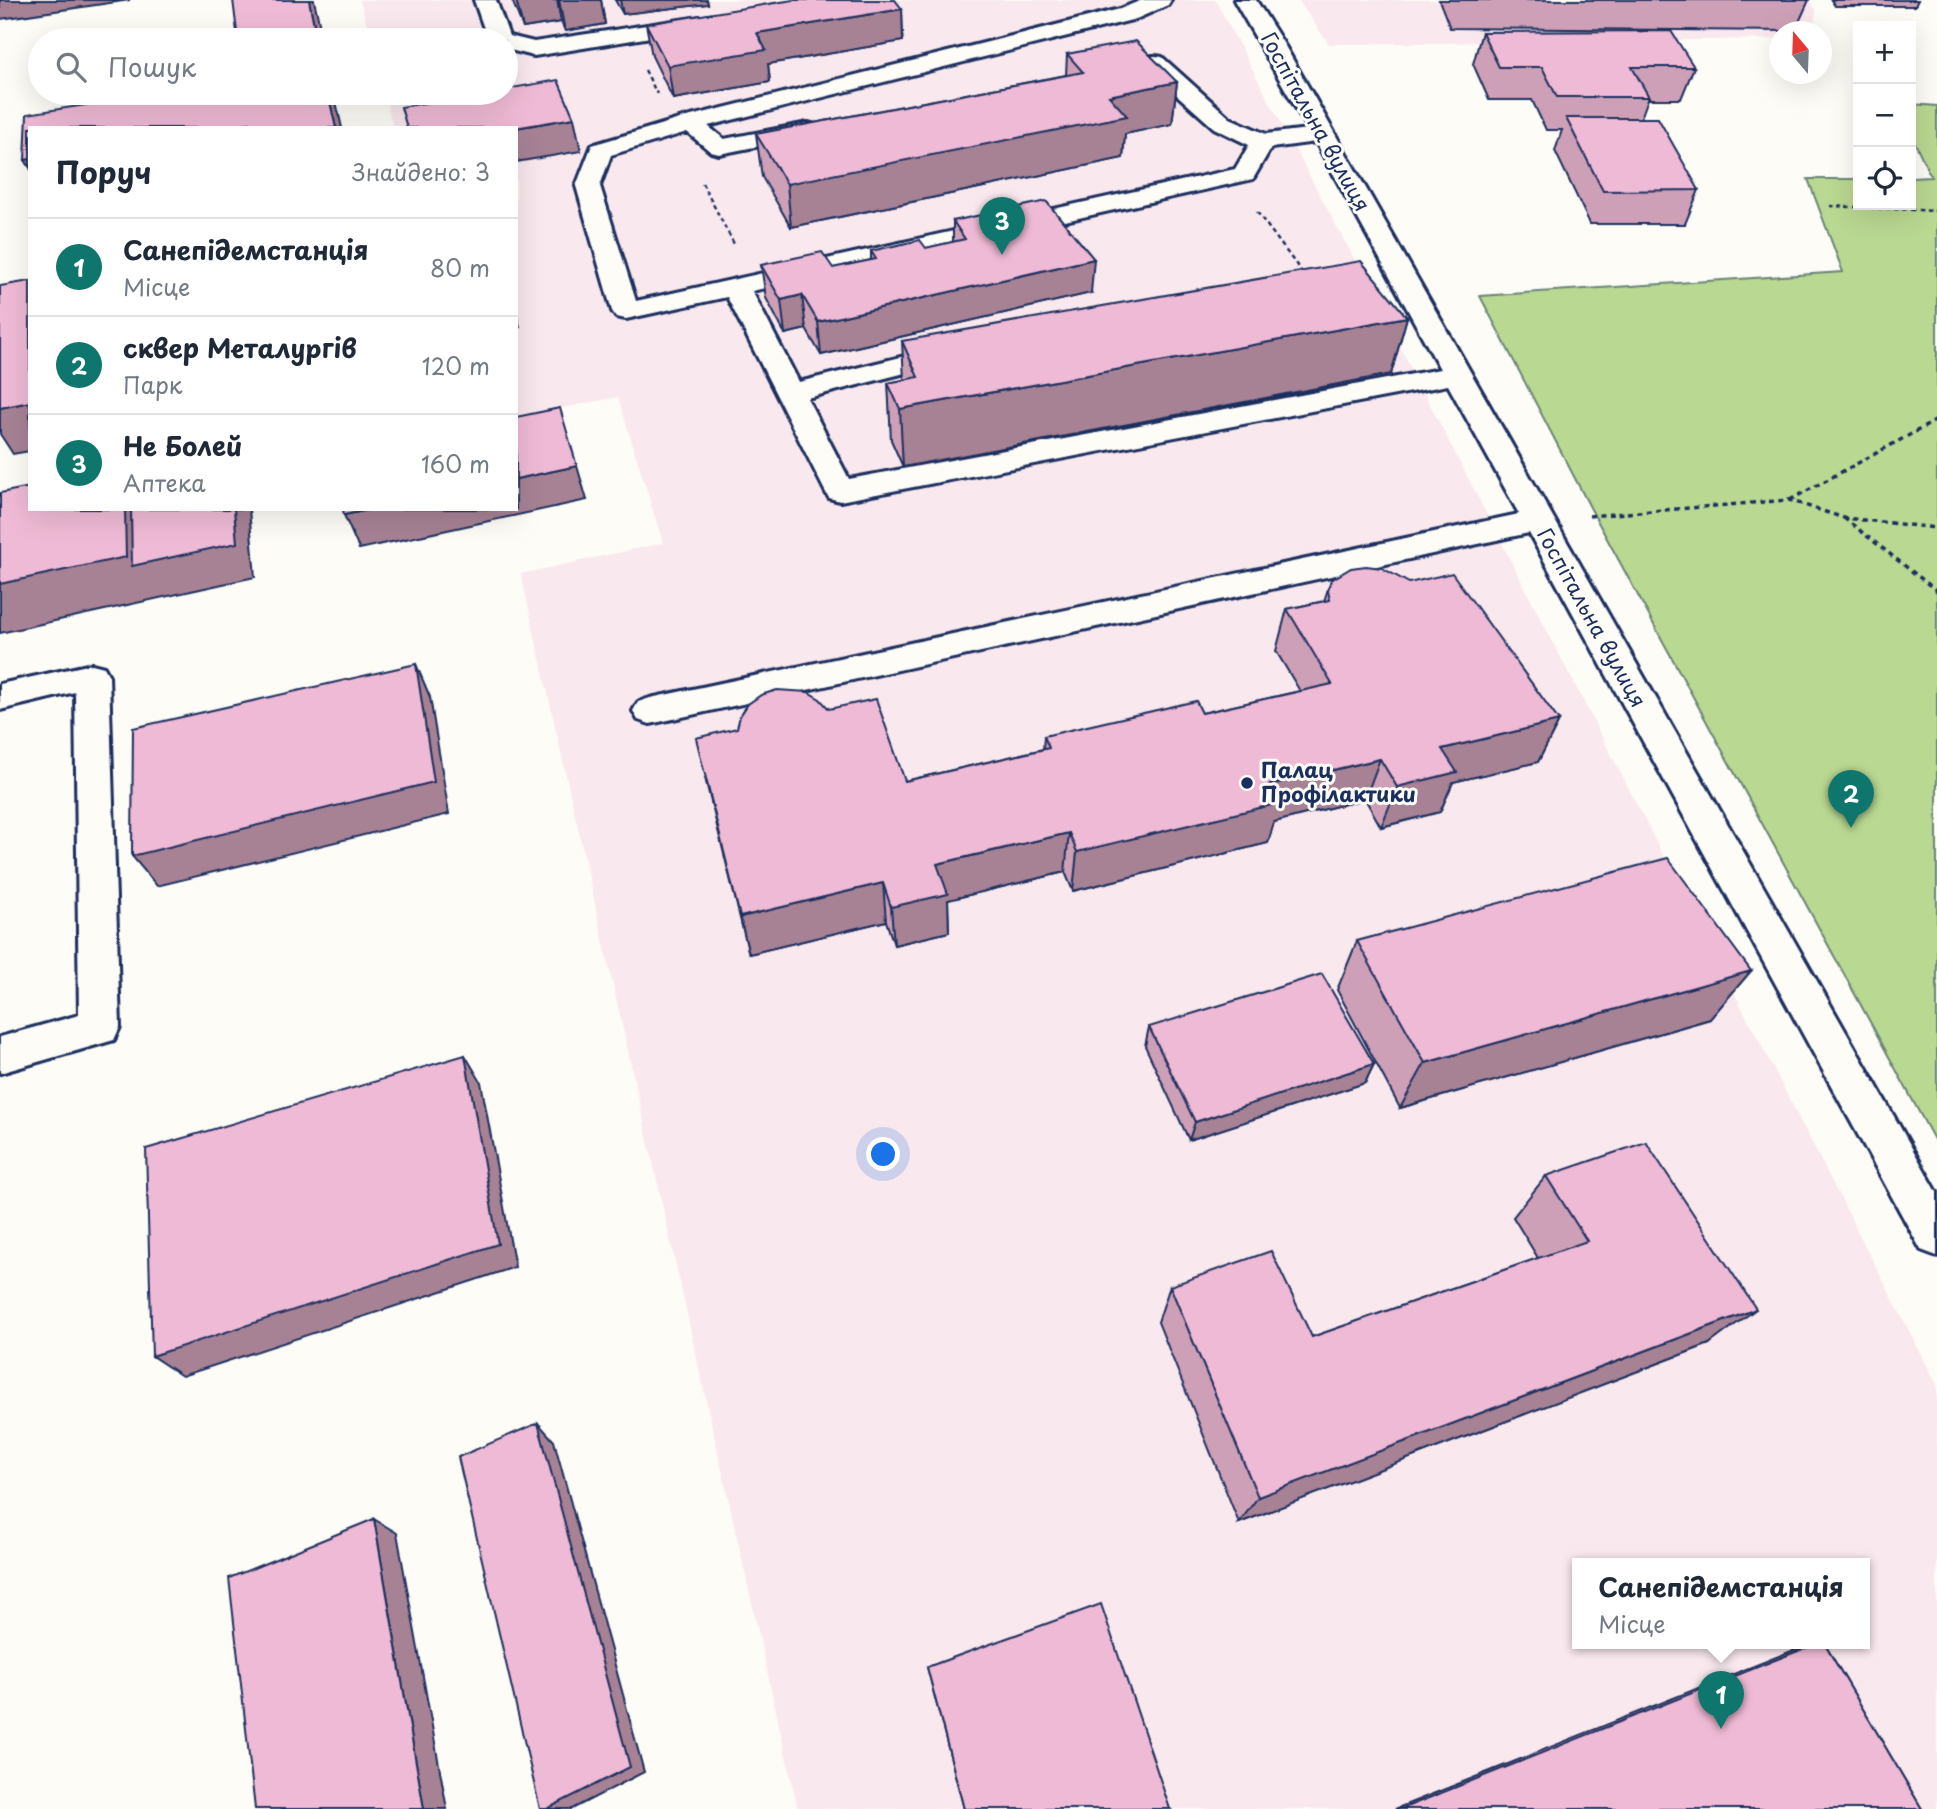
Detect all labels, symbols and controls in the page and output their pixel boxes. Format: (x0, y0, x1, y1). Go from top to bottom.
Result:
north arrow (1769, 21, 1832, 84)
map controls (1853, 21, 1916, 210)
button: + (1853, 21, 1916, 84)
street label: Госпітальна вулиця (1254, 25, 1379, 217)
search box (28, 28, 518, 105)
text: Пошук (108, 47, 196, 86)
icon: search (52, 48, 90, 86)
button: − (1853, 84, 1916, 147)
button: locate (1853, 147, 1916, 210)
text: Поруч (56, 149, 151, 194)
text: Знайдено: 3 (352, 154, 490, 189)
pin: 3 (979, 197, 1025, 255)
text: Санепідемстанція (123, 230, 368, 269)
text: 1 (74, 250, 85, 285)
text: 80 m (430, 250, 490, 285)
text: Місце (123, 269, 190, 304)
text: сквер Металургів (123, 328, 357, 367)
text: 2 (71, 348, 87, 383)
text: 120 m (422, 348, 490, 383)
text: Парк (123, 367, 182, 402)
text: Не Болей (123, 426, 242, 465)
text: 3 (71, 446, 87, 481)
text: 160 m (421, 446, 490, 481)
text: Аптека (123, 465, 205, 500)
street label: Госпітальна вулиця (1530, 521, 1655, 713)
place label: Палац Профілактики (1261, 753, 1416, 809)
pin: 2 (1828, 770, 1874, 828)
marker: Палац Профілактики (1239, 775, 1255, 791)
your location (866, 1137, 900, 1171)
popup (1572, 1558, 1870, 1649)
text: Санепідемстанція (1598, 1567, 1844, 1606)
text: Місце (1598, 1606, 1666, 1641)
pin: 1 (1698, 1671, 1744, 1729)

